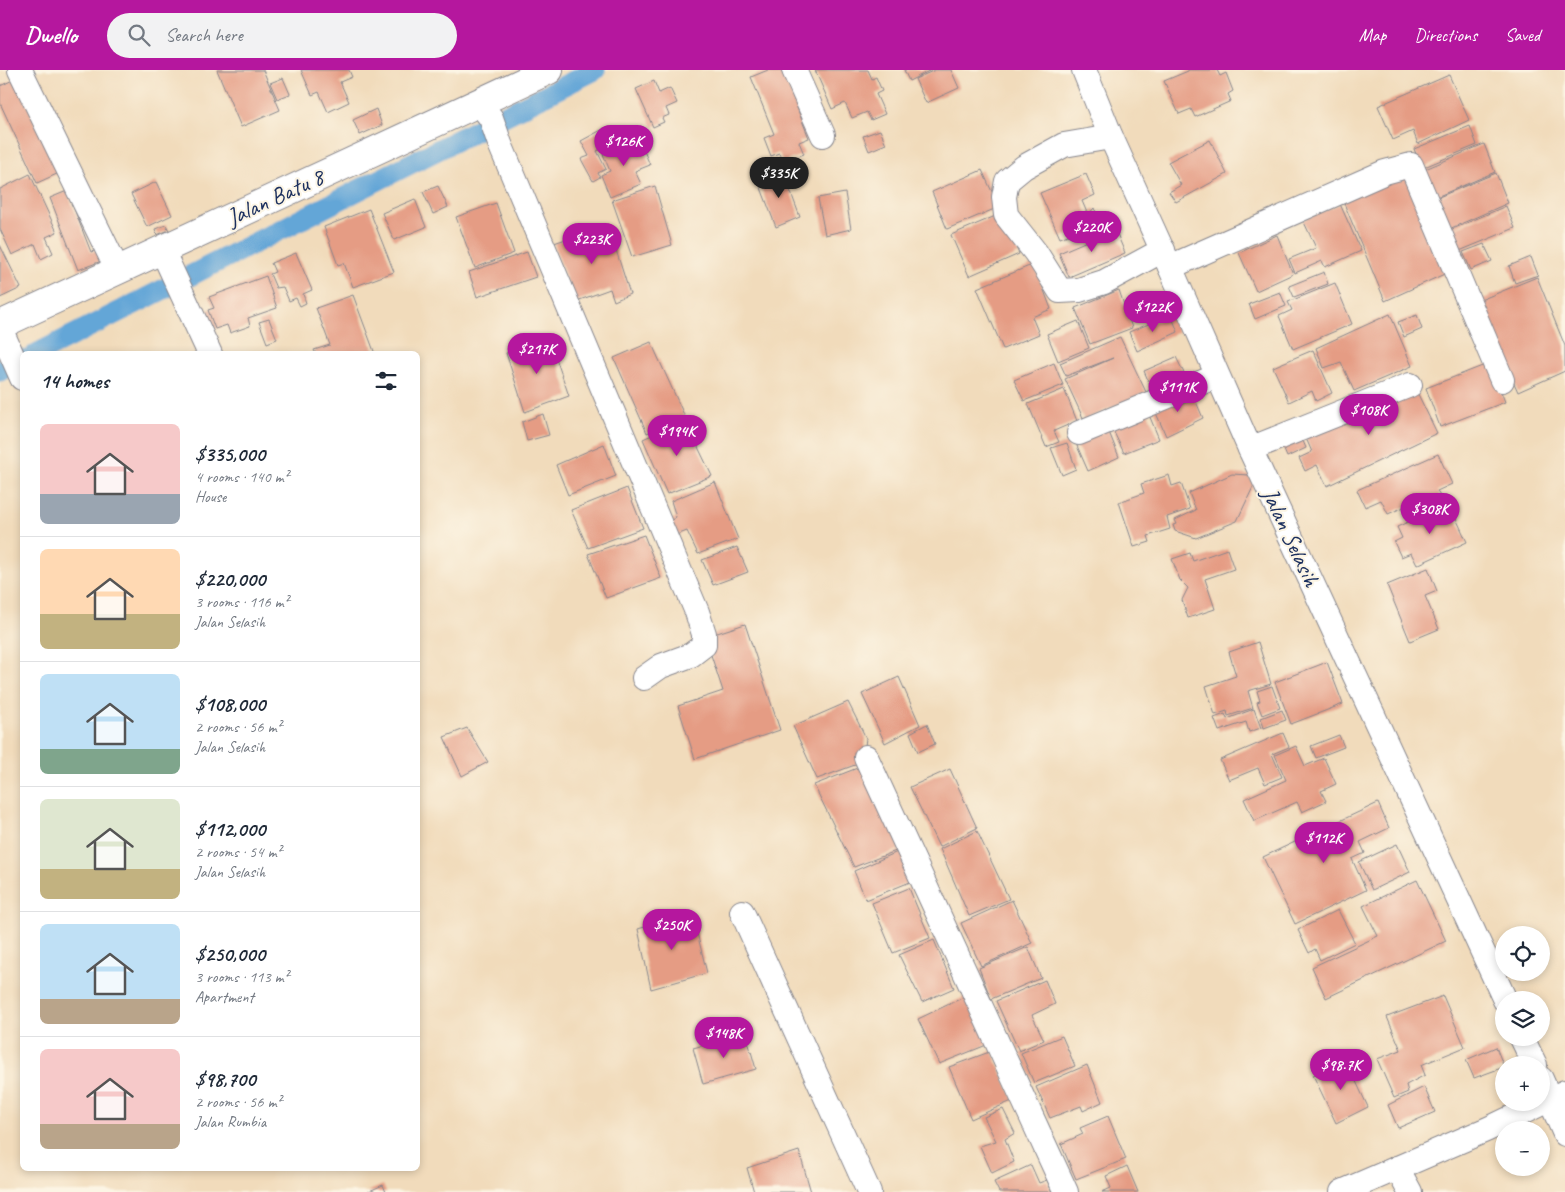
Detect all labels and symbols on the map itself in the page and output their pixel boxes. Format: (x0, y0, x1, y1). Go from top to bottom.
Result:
pin: $126K (589, 124, 659, 167)
pin: $335K (744, 156, 814, 199)
street label: Jalan Batu 8 (221, 161, 330, 233)
pin: $220K (1057, 210, 1127, 253)
pin: $223K (557, 222, 627, 265)
pin: $122K (1118, 290, 1188, 333)
pin: $217K (502, 332, 572, 375)
pin: $111K (1143, 370, 1213, 413)
pin: $108K (1334, 394, 1404, 436)
pin: $194K (642, 414, 712, 457)
street label: Jalan Selasih (1255, 482, 1327, 592)
pin: $308K (1395, 492, 1465, 535)
pin: $112K (1289, 822, 1359, 864)
pin: $250K (637, 908, 707, 951)
pin: $148K (689, 1016, 759, 1059)
pin: $98.7K (1300, 1048, 1382, 1091)

